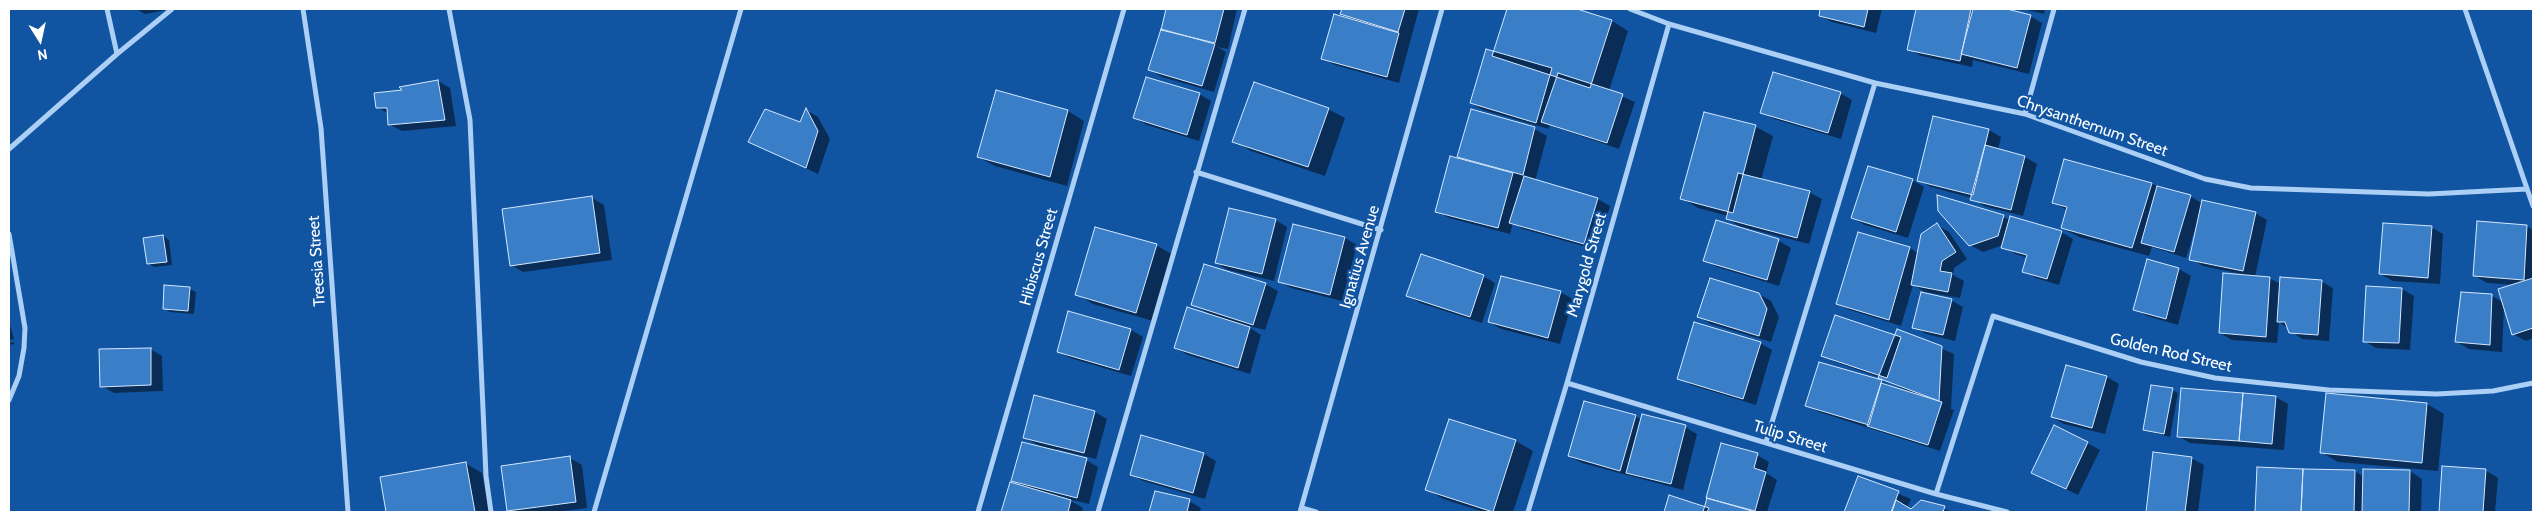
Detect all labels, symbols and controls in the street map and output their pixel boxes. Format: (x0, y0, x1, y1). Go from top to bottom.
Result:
north arrow (15, 15, 65, 65)
text: N (36, 45, 49, 64)
street label: Chrysanthemum Street (2014, 91, 2170, 161)
street label: Ignatius Avenue (1336, 203, 1384, 311)
street label: Hibiscus Street (1016, 206, 1062, 308)
street label: Marygold Street (1563, 211, 1611, 319)
street label: Treesia Street (304, 215, 330, 307)
street label: Golden Rod Street (2108, 330, 2234, 376)
street label: Tulip Street (1751, 417, 1829, 457)

